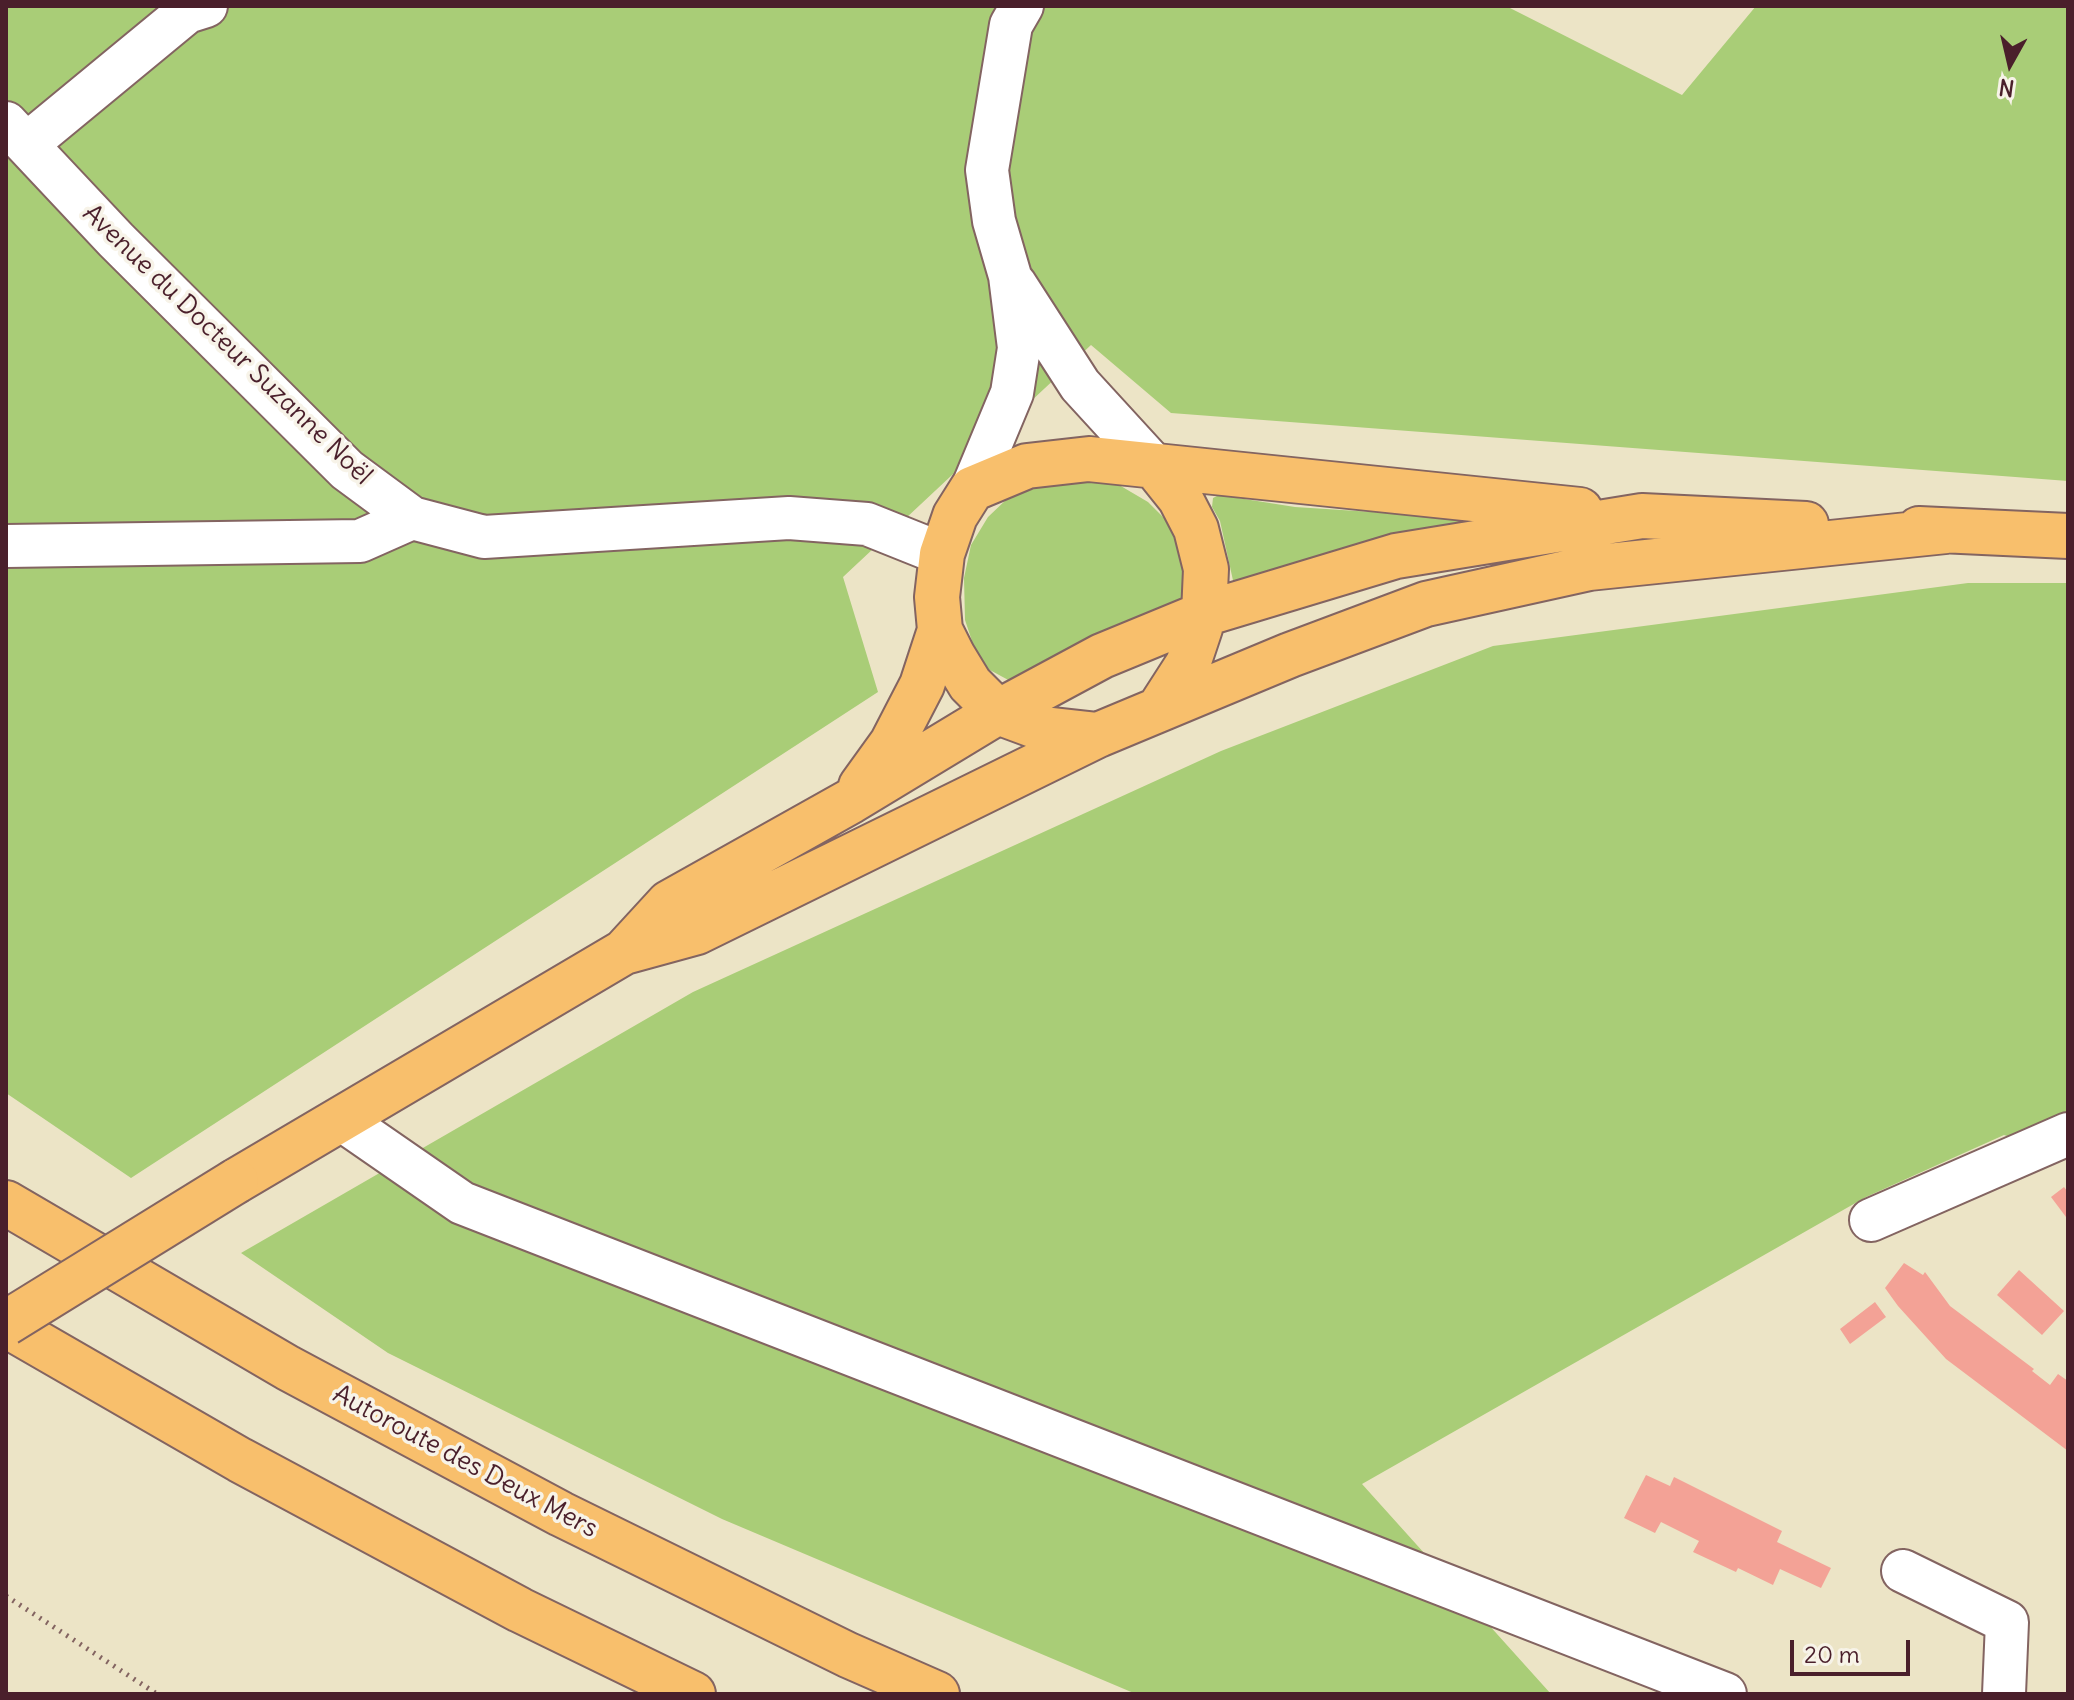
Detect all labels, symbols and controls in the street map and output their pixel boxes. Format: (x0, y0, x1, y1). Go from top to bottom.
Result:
north arrow (1970, 24, 2050, 104)
text: N (1997, 73, 2016, 103)
street label: Avenue du Docteur Suzanne Noël (76, 198, 378, 492)
street label: Autoroute des Deux Mers (327, 1379, 603, 1545)
scale bar (1794, 1624, 1914, 1674)
text: 20 m (1804, 1639, 1860, 1669)

